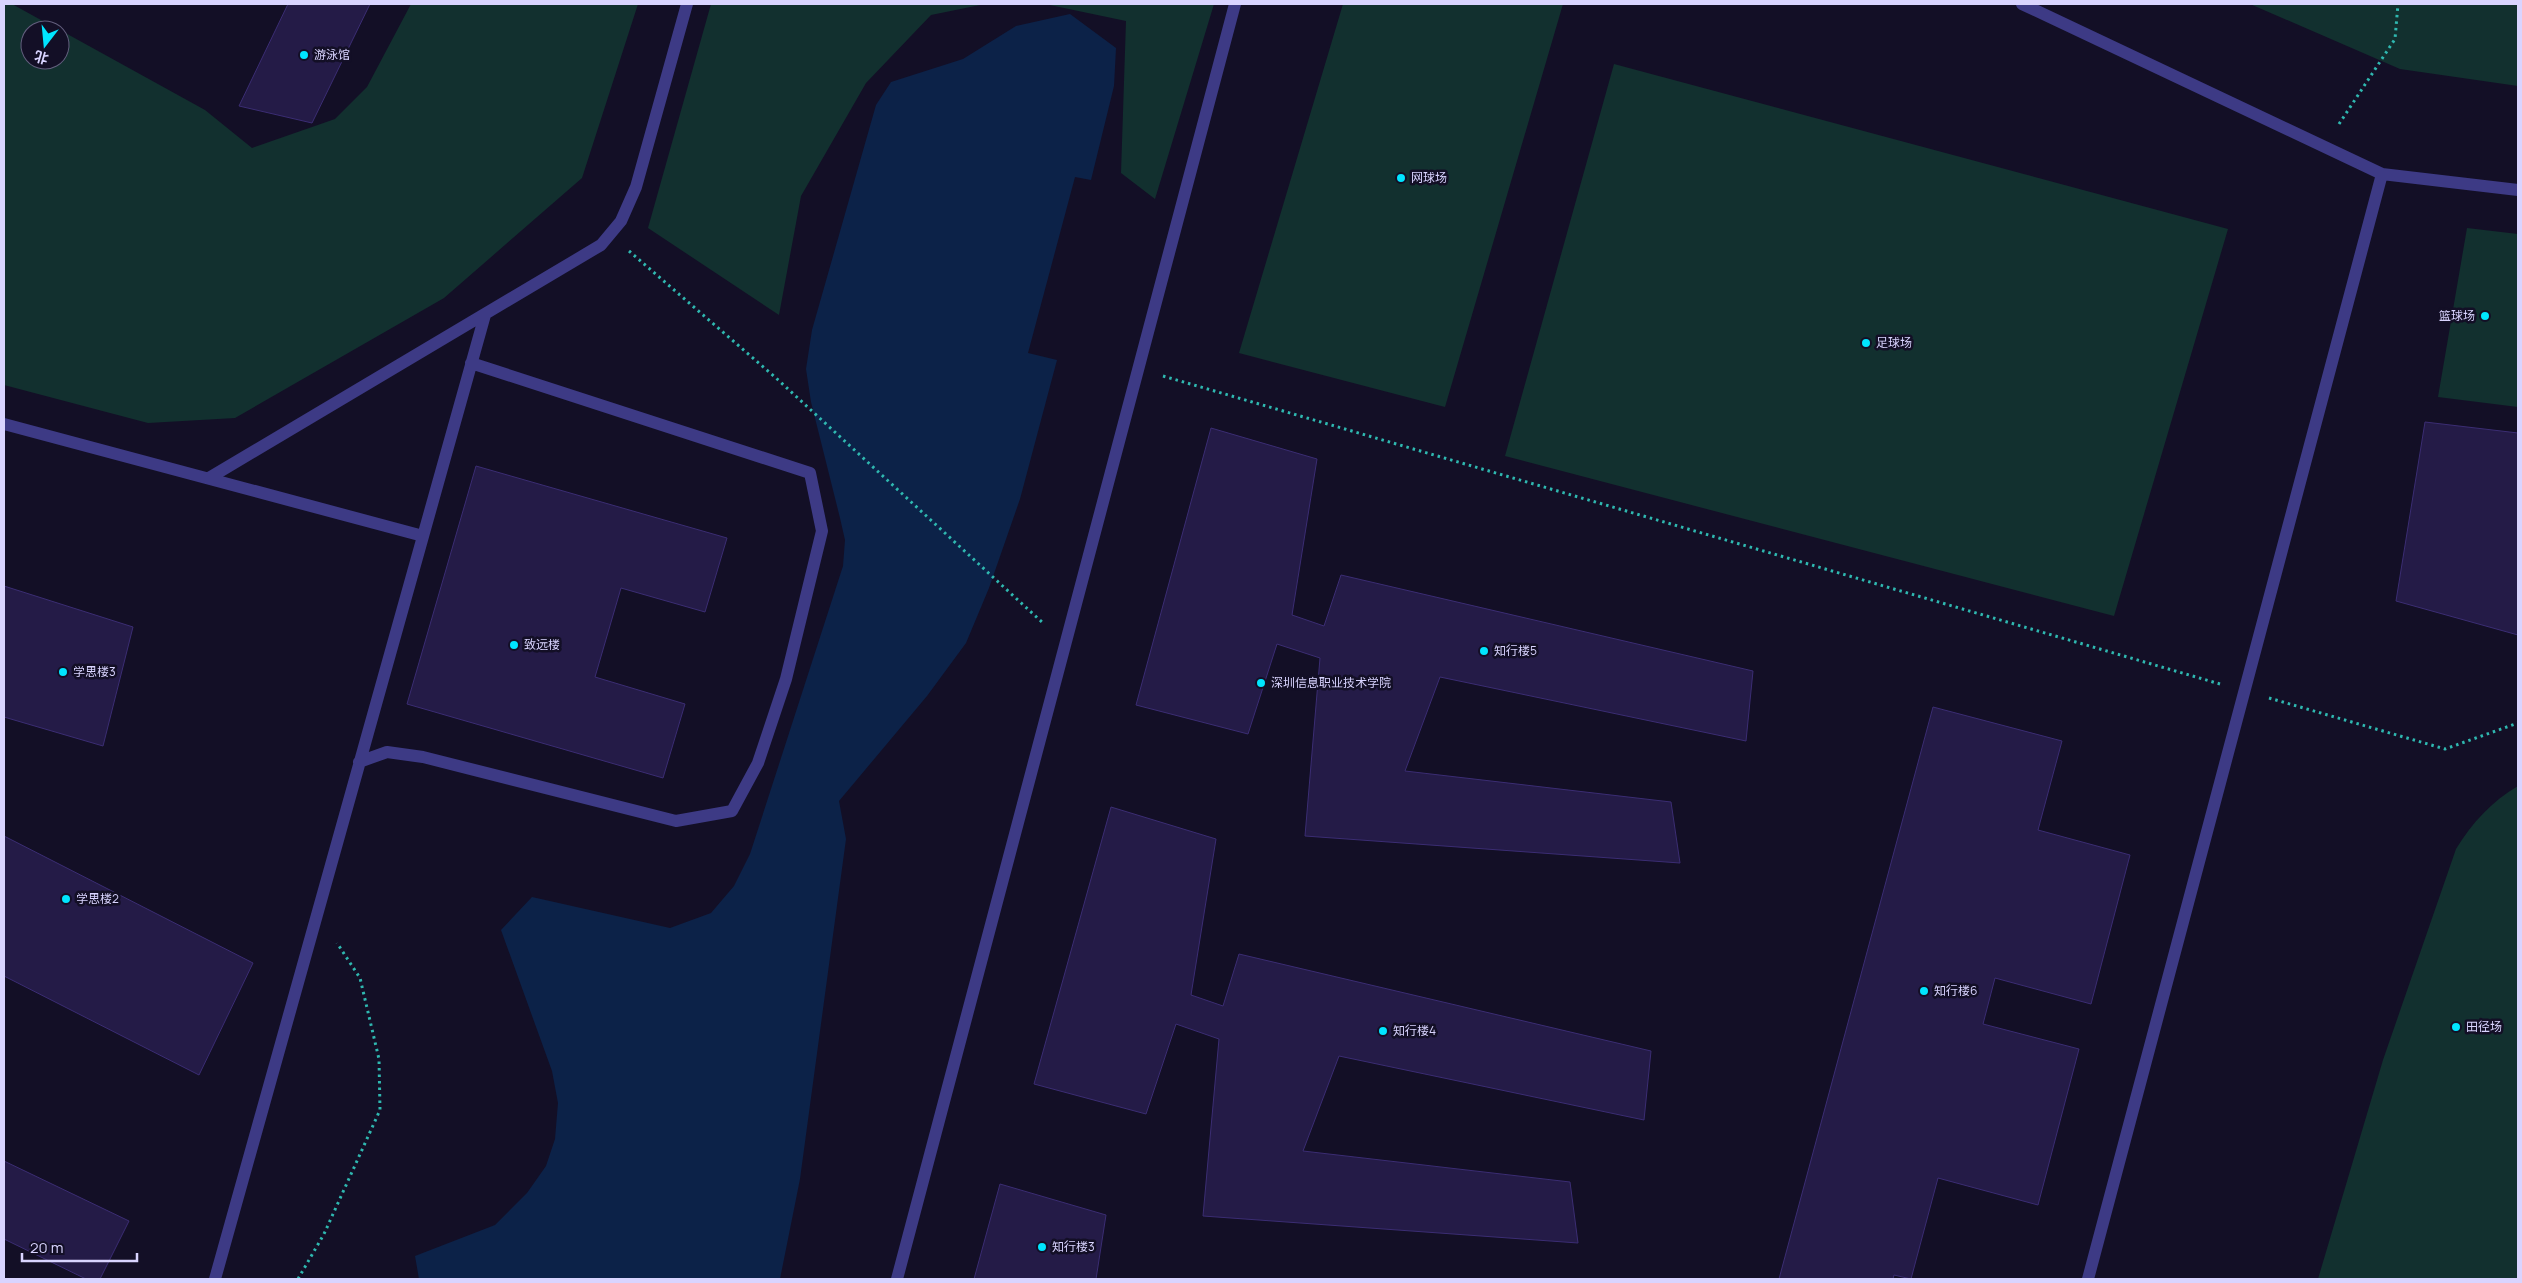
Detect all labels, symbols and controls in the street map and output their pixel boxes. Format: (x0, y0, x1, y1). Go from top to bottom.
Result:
north arrow (20, 20, 70, 70)
place label: 游泳馆 (314, 46, 350, 63)
text: 北 (32, 47, 51, 69)
marker: 游泳馆 (298, 49, 310, 61)
place label: 网球场 (1411, 169, 1447, 186)
marker: 网球场 (1395, 172, 1407, 184)
place label: 篮球场 (2439, 307, 2475, 324)
marker: 篮球场 (2479, 310, 2491, 322)
place label: 足球场 (1876, 334, 1912, 351)
marker: 足球场 (1860, 337, 1872, 349)
place label: 致远楼 (524, 636, 560, 653)
marker: 致远楼 (508, 639, 520, 651)
place label: 知行楼5 (1494, 642, 1537, 659)
marker: 知行楼5 (1478, 645, 1490, 657)
place label: 学思楼3 (73, 663, 116, 680)
marker: 学思楼3 (57, 666, 69, 678)
place label: 深圳信息职业技术学院 (1271, 674, 1391, 691)
marker: 深圳信息职业技术学院 (1255, 677, 1267, 689)
place label: 学思楼2 (76, 890, 119, 907)
marker: 学思楼2 (60, 893, 72, 905)
place label: 知行楼6 (1934, 982, 1977, 999)
marker: 知行楼6 (1918, 985, 1930, 997)
place label: 田径场 (2466, 1018, 2502, 1035)
marker: 田径场 (2450, 1021, 2462, 1033)
place label: 知行楼4 (1393, 1022, 1436, 1039)
marker: 知行楼4 (1377, 1025, 1389, 1037)
scale bar (22, 1230, 138, 1262)
text: 20 m (30, 1237, 63, 1258)
place label: 知行楼3 (1052, 1238, 1095, 1255)
marker: 知行楼3 (1036, 1241, 1048, 1253)

